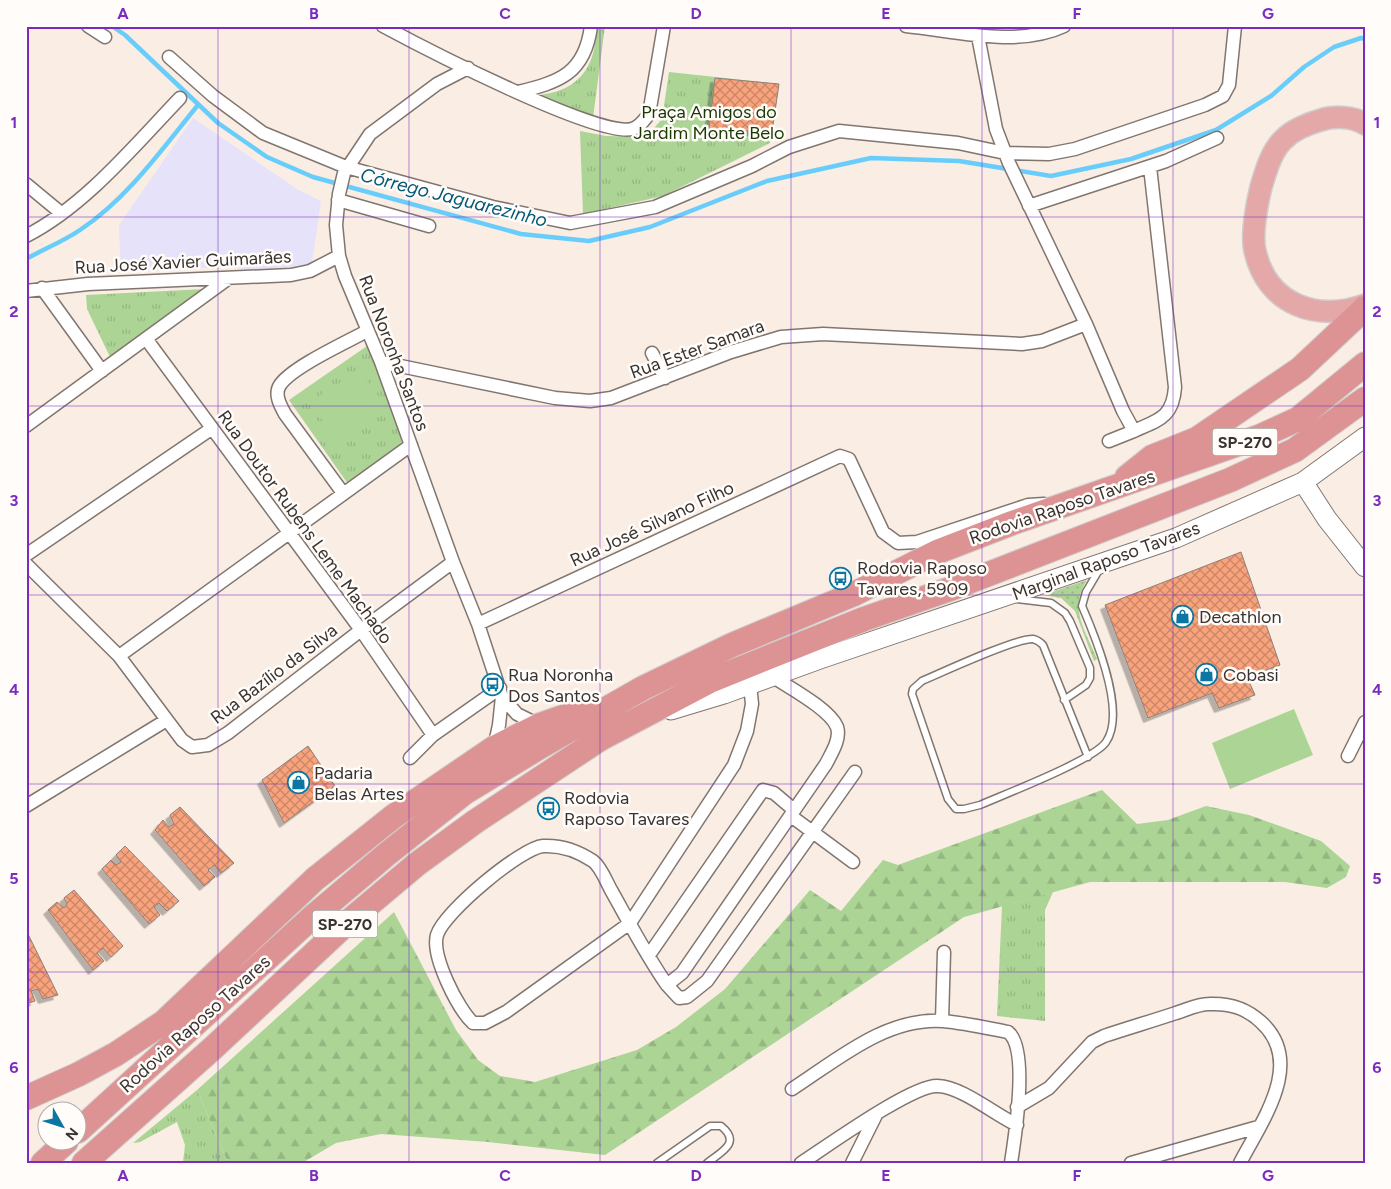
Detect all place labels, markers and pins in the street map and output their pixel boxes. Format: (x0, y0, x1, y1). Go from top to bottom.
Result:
place label: Rodovia Raposo Tavares, 5909 (857, 557, 987, 600)
bus stop icon: Rodovia Raposo Tavares, 5909 (829, 566, 853, 590)
shop icon: Decathlon (1171, 605, 1195, 629)
place label: Decathlon (1199, 606, 1281, 628)
shop icon: Cobasi (1195, 663, 1219, 687)
place label: Rua Noronha Dos Santos (508, 664, 613, 707)
place label: Cobasi (1223, 664, 1279, 686)
bus stop icon: Rua Noronha Dos Santos (480, 673, 504, 697)
place label: Padaria Belas Artes (314, 762, 404, 805)
shop icon: Padaria Belas Artes (286, 771, 310, 795)
place label: Rodovia Raposo Tavares (564, 787, 689, 830)
bus stop icon: Rodovia Raposo Tavares (536, 796, 560, 820)

